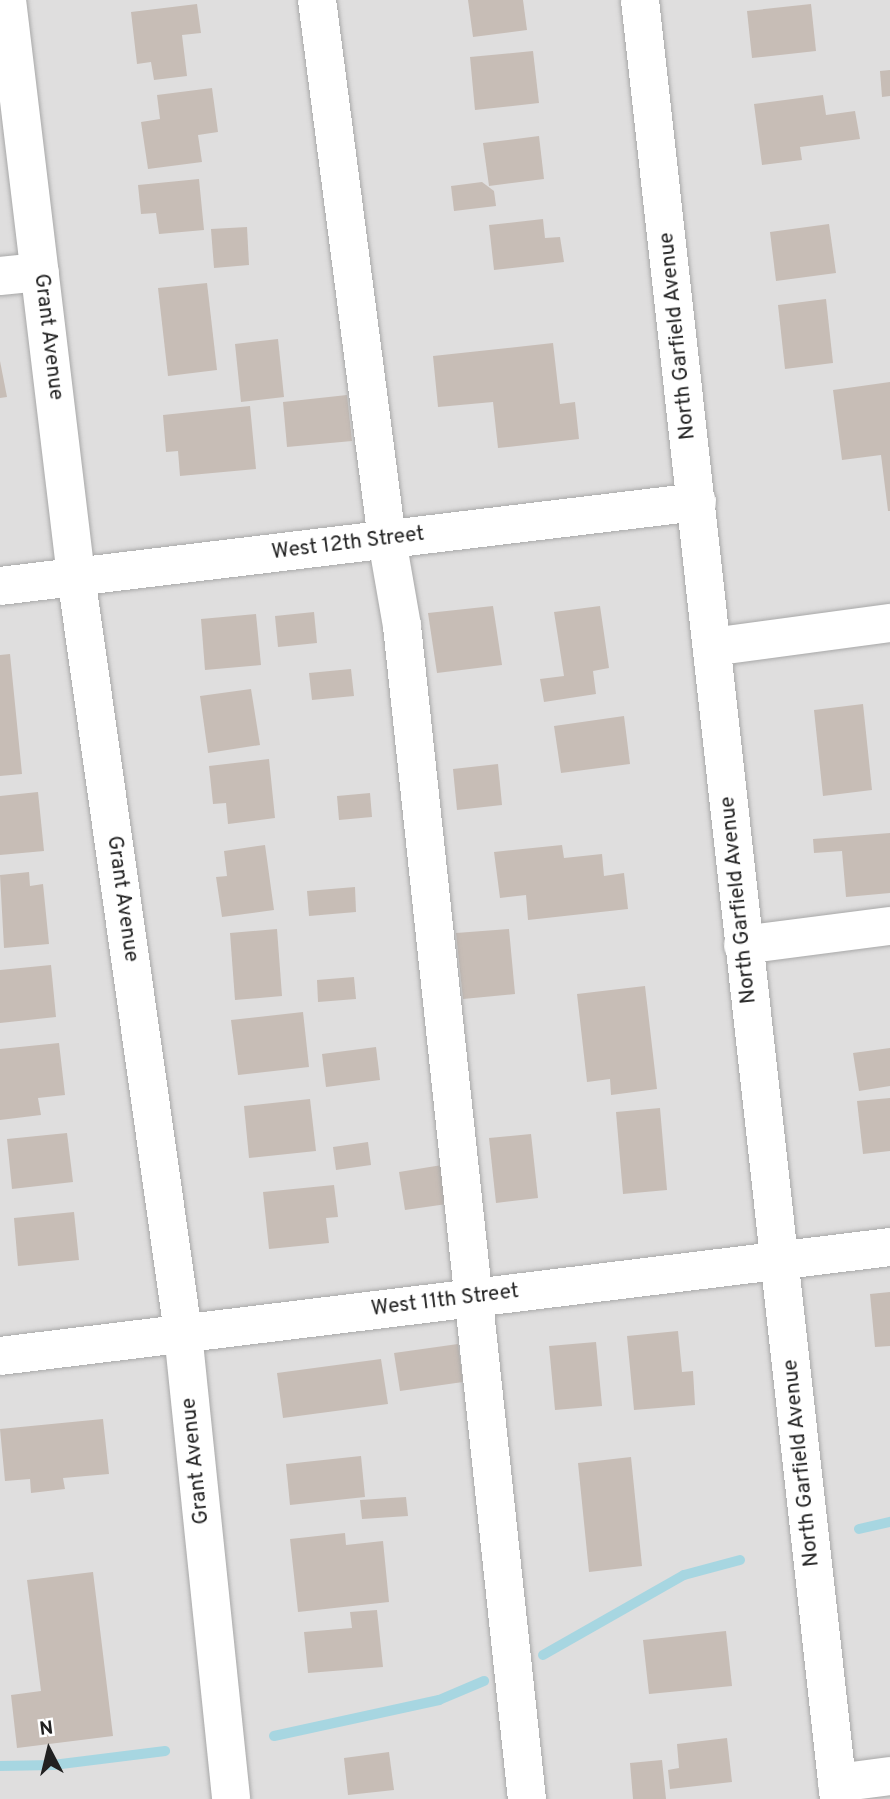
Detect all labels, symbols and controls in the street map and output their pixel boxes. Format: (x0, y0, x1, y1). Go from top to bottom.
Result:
street label: North Garfield Avenue (655, 231, 701, 441)
street label: Grant Avenue (28, 272, 68, 402)
street label: West 12th Street (270, 522, 426, 566)
street label: North Garfield Avenue (716, 795, 762, 1005)
street label: Grant Avenue (101, 834, 143, 964)
street label: West 11th Street (370, 1279, 520, 1323)
street label: North Garfield Avenue (779, 1358, 825, 1568)
street label: Grant Avenue (177, 1396, 215, 1526)
north arrow (14, 1715, 84, 1785)
text: N (38, 1716, 55, 1742)

